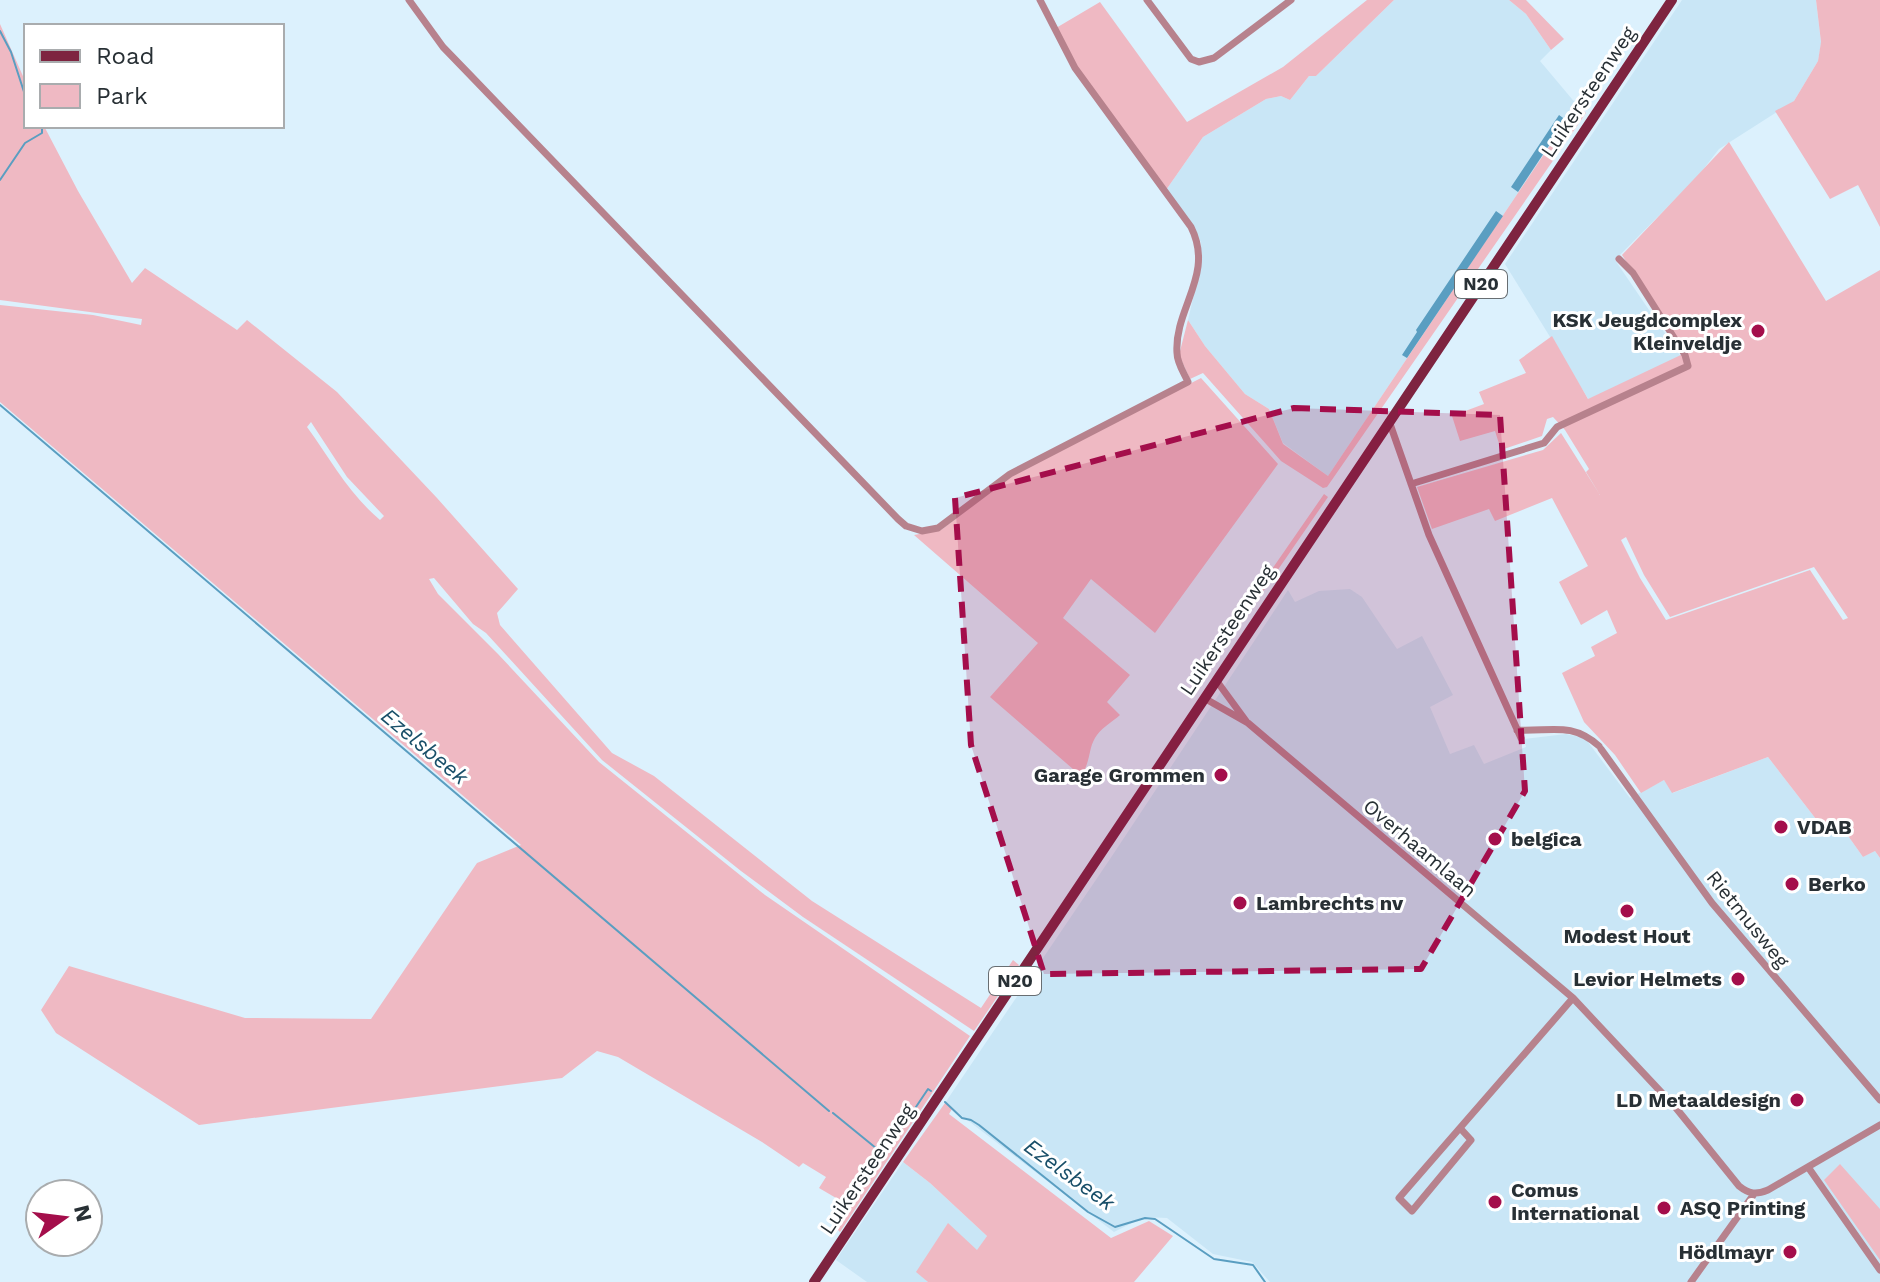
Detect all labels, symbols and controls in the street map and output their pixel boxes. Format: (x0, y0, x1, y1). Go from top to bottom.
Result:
street label: Luikersteenweg (1535, 22, 1641, 162)
legend (24, 24, 284, 128)
text: Road (96, 42, 155, 70)
text: Park (96, 82, 148, 110)
road number: N20 (1455, 270, 1507, 298)
place label: KSK Jeugdcomplex Kleinveldje (1552, 308, 1742, 355)
marker: KSK Jeugdcomplex Kleinveldje (1749, 322, 1767, 340)
street label: Luikersteenweg (1174, 560, 1280, 700)
water label: Ezelsbeek (376, 703, 474, 791)
place label: Garage Grommen (1034, 763, 1205, 787)
marker: Garage Grommen (1212, 766, 1230, 784)
street label: Overhaamlaan (1359, 794, 1481, 902)
place label: VDAB (1797, 815, 1852, 839)
marker: VDAB (1772, 818, 1790, 836)
place label: belgica (1511, 827, 1582, 851)
marker: belgica (1486, 830, 1504, 848)
street label: Rietmusweg (1702, 866, 1795, 973)
place label: Berko (1808, 872, 1866, 896)
marker: Berko (1783, 875, 1801, 893)
place label: Lambrechts nv (1256, 891, 1404, 915)
marker: Lambrechts nv (1231, 894, 1249, 912)
marker: Modest Hout (1618, 902, 1636, 920)
place label: Modest Hout (1563, 924, 1691, 948)
road number: N20 (989, 967, 1041, 995)
place label: Levior Helmets (1573, 967, 1722, 991)
marker: Levior Helmets (1729, 970, 1747, 988)
place label: LD Metaaldesign (1616, 1088, 1781, 1112)
marker: LD Metaaldesign (1788, 1091, 1806, 1109)
street label: Luikersteenweg (814, 1099, 920, 1239)
water label: Ezelsbeek (1020, 1133, 1121, 1216)
north arrow (24, 1178, 104, 1258)
place label: Comus International (1511, 1178, 1640, 1225)
marker: Comus International (1486, 1193, 1504, 1211)
place label: ASQ Printing (1680, 1196, 1806, 1220)
marker: ASQ Printing (1655, 1199, 1673, 1217)
text: N (69, 1202, 97, 1224)
place label: Hödlmayr (1679, 1240, 1774, 1264)
marker: Hödlmayr (1781, 1243, 1799, 1261)

